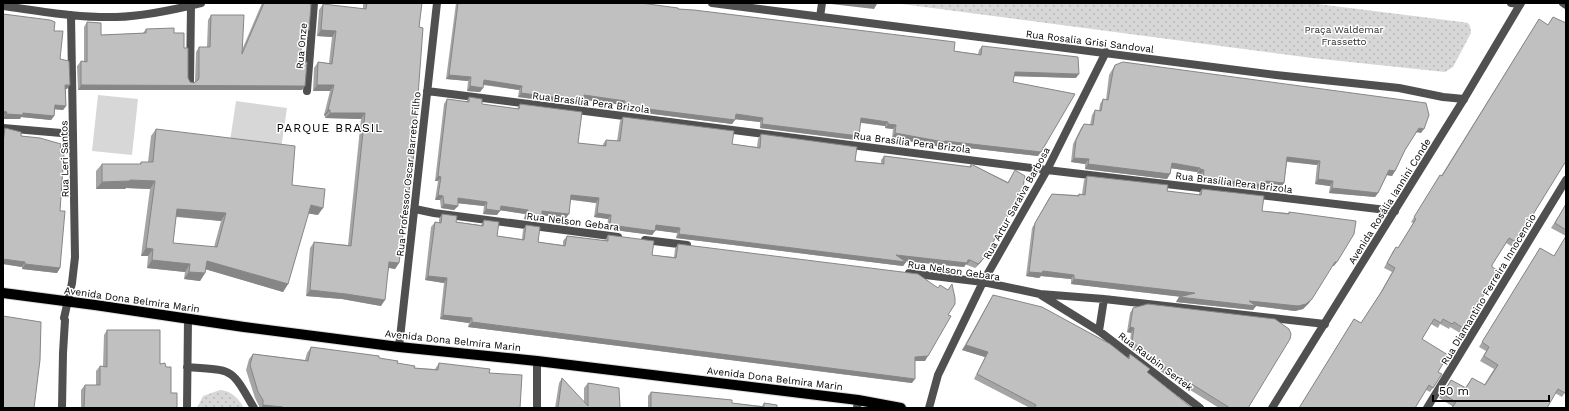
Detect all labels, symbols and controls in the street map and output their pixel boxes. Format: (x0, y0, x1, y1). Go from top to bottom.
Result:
street label: Rua Onze (294, 22, 309, 70)
park label: Praça Waldemar Frassetto (1304, 24, 1384, 47)
street label: Rua Rosalia Grisi Sandoval (1025, 28, 1155, 55)
street label: Rua Brasília Pera Brizola (532, 90, 650, 115)
street label: Rua Professor Oscar Barreto Filho (394, 91, 423, 257)
street label: Rua Leri Santos (58, 120, 71, 198)
district label: PARQUE BRASIL (277, 121, 383, 135)
street label: Rua Brasília Pera Brizola (853, 130, 971, 155)
street label: Avenida Rosália Iannini Conde (1346, 136, 1433, 266)
street label: Rua Artur Saraiva Barbosa (981, 145, 1052, 261)
street label: Rua Brasília Pera Brizola (1175, 170, 1293, 195)
street label: Rua Nelson Gebara (526, 210, 620, 233)
street label: Rua Diamantino Ferreira Innocencio (1439, 212, 1538, 367)
street label: Rua Nelson Gebara (907, 259, 1001, 282)
street label: Avenida Dona Belmira Marin (63, 285, 200, 314)
street label: Avenida Dona Belmira Marin (384, 328, 522, 353)
street label: Rua Raubin Sertek (1116, 330, 1195, 393)
street label: Avenida Dona Belmira Marin (706, 365, 844, 392)
scale bar (1433, 377, 1549, 403)
text: 50 m (1439, 384, 1469, 398)

